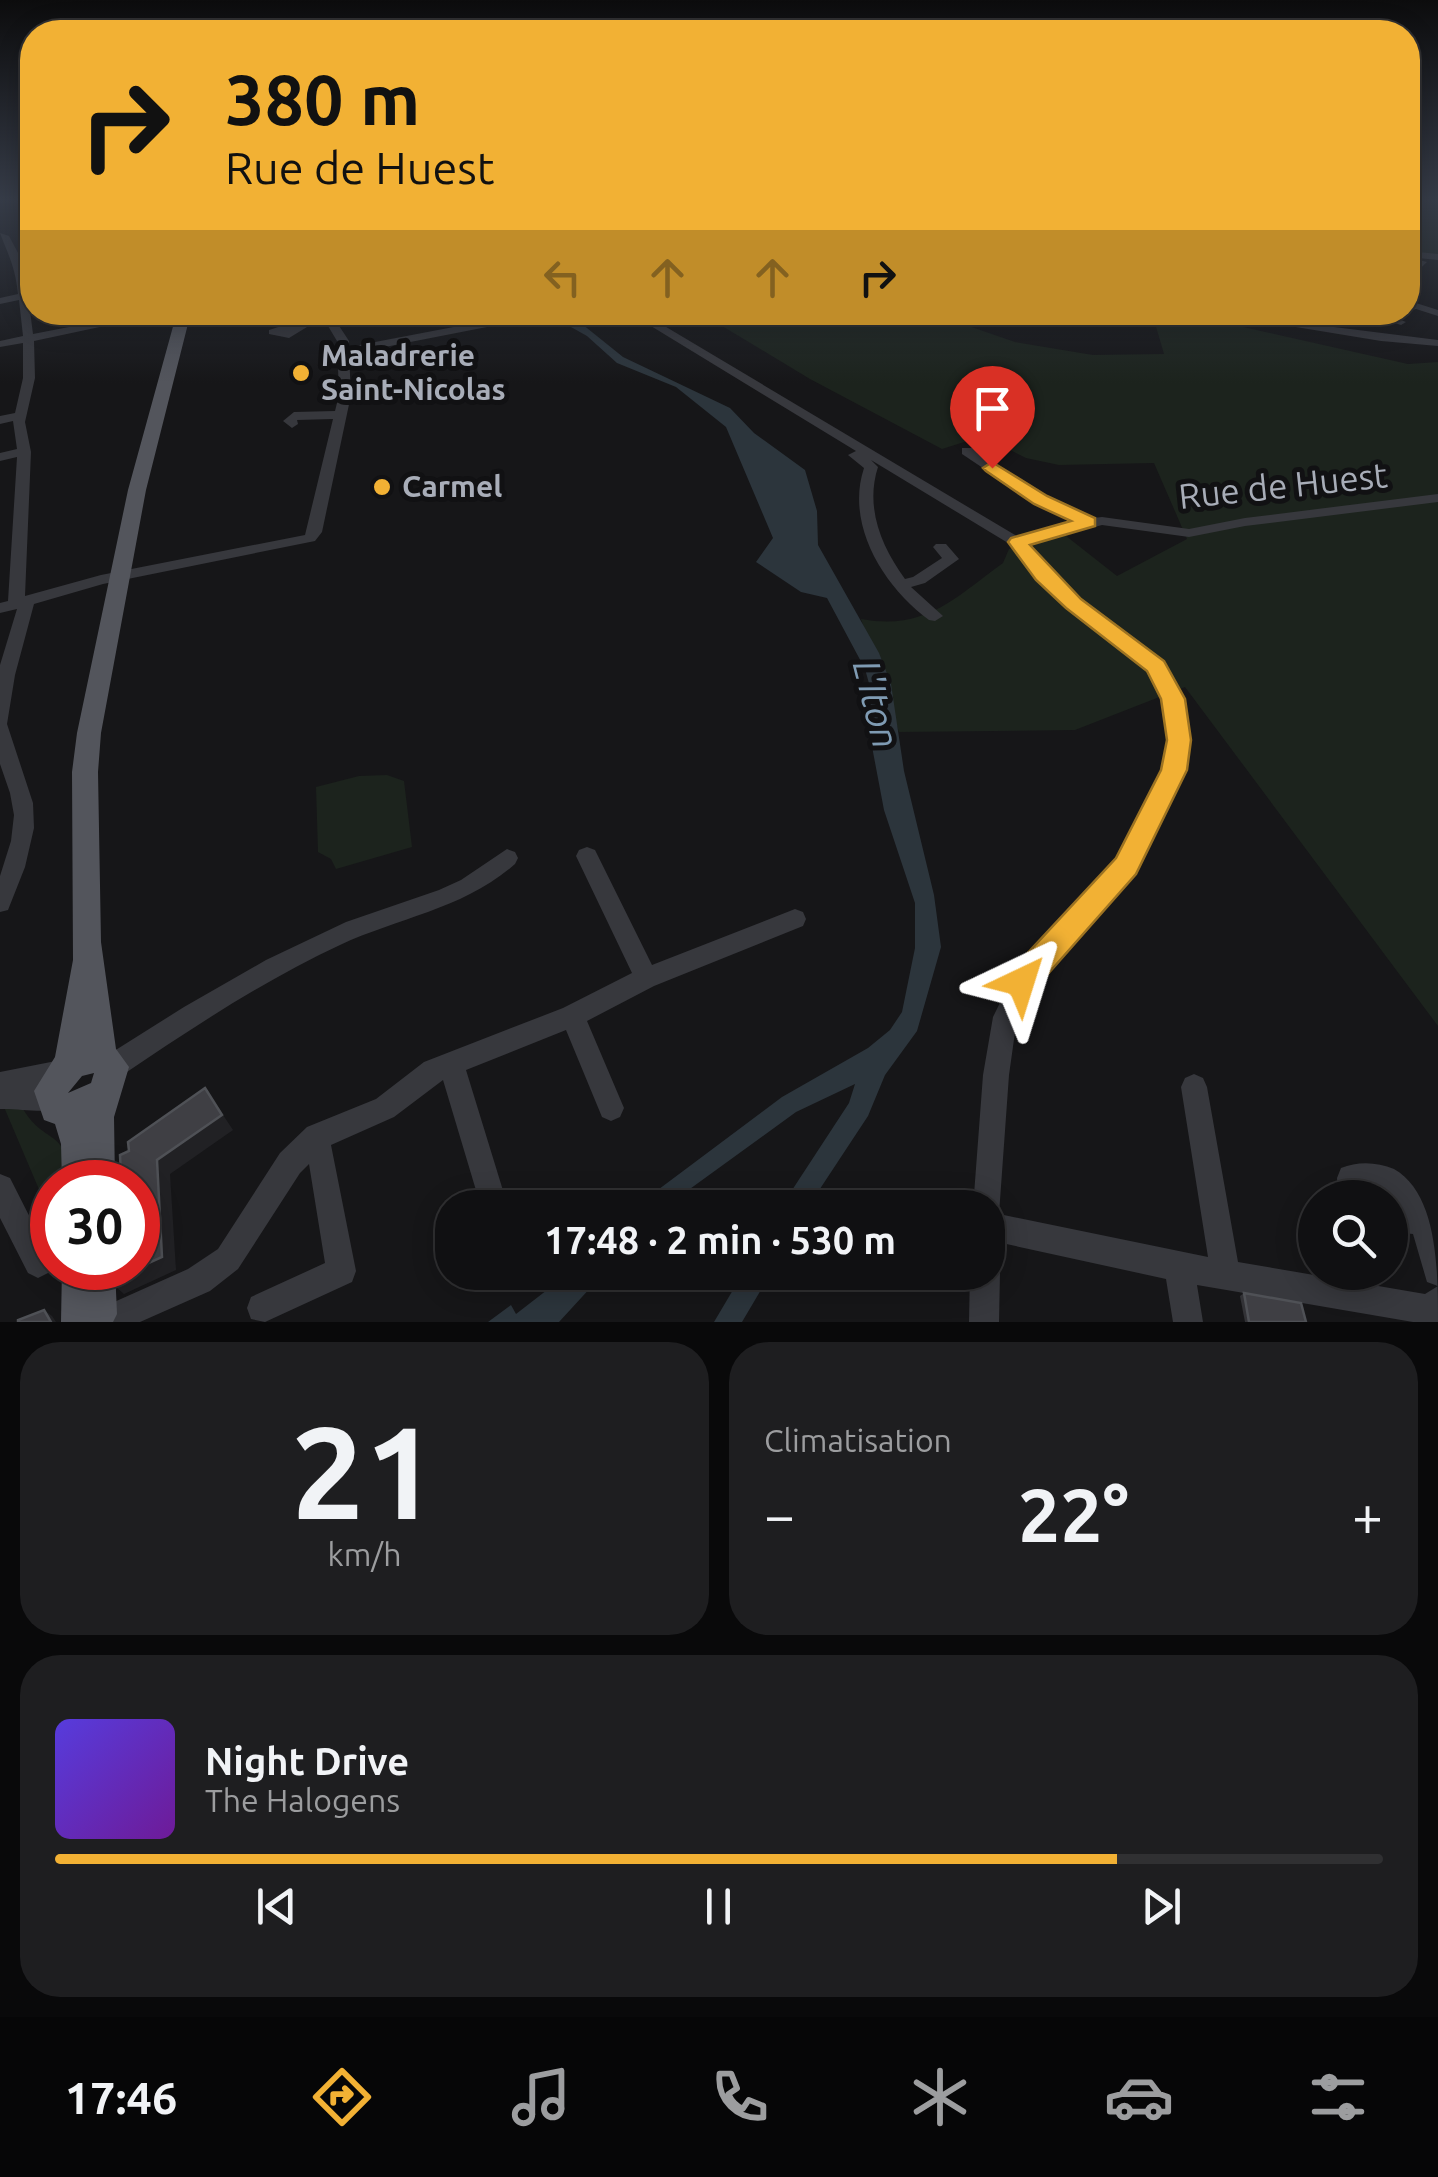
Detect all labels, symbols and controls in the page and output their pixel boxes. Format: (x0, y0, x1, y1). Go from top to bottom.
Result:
icon: right (60, 60, 190, 190)
text: 380 m (225, 60, 420, 138)
text: Rue de Huest (225, 142, 494, 193)
icon: left (535, 250, 590, 305)
icon: ahead (640, 250, 695, 305)
icon: ahead (745, 250, 800, 305)
icon: right (850, 250, 905, 305)
place label: Maladrerie Saint-Nicolas (321, 338, 506, 406)
marker: Maladrerie Saint-Nicolas (290, 362, 312, 384)
pin (950, 366, 1035, 469)
icon: arrive (965, 381, 1020, 436)
street label: Rue de Huest (1177, 454, 1389, 516)
place label: Carmel (402, 469, 502, 503)
marker: Carmel (371, 476, 393, 498)
water label: L'Iton (846, 655, 908, 752)
position arrow (969, 930, 1073, 1034)
speed limit sign: 30 (30, 1160, 160, 1290)
map controls (1298, 1180, 1408, 1290)
button: search (1298, 1180, 1408, 1290)
text: 17:48 · 2 min · 530 m (544, 1219, 896, 1261)
text: 21 (291, 1398, 438, 1544)
text: Climatisation (764, 1422, 952, 1458)
text: 22° (1018, 1472, 1129, 1556)
text: − (764, 1484, 795, 1545)
text: + (1352, 1484, 1383, 1545)
text: km/h (328, 1536, 401, 1572)
text: Night Drive (205, 1740, 409, 1782)
text: The Halogens (205, 1782, 400, 1818)
icon: previous (249, 1879, 304, 1934)
icon: pause (691, 1879, 746, 1934)
icon: next (1134, 1879, 1189, 1934)
icon: directions (307, 2062, 377, 2132)
icon: music (506, 2062, 576, 2132)
icon: phone (705, 2062, 775, 2132)
icon: climate (905, 2062, 975, 2132)
icon: car (1104, 2062, 1174, 2132)
icon: filters (1303, 2062, 1373, 2132)
text: 17:46 (65, 2072, 177, 2123)

